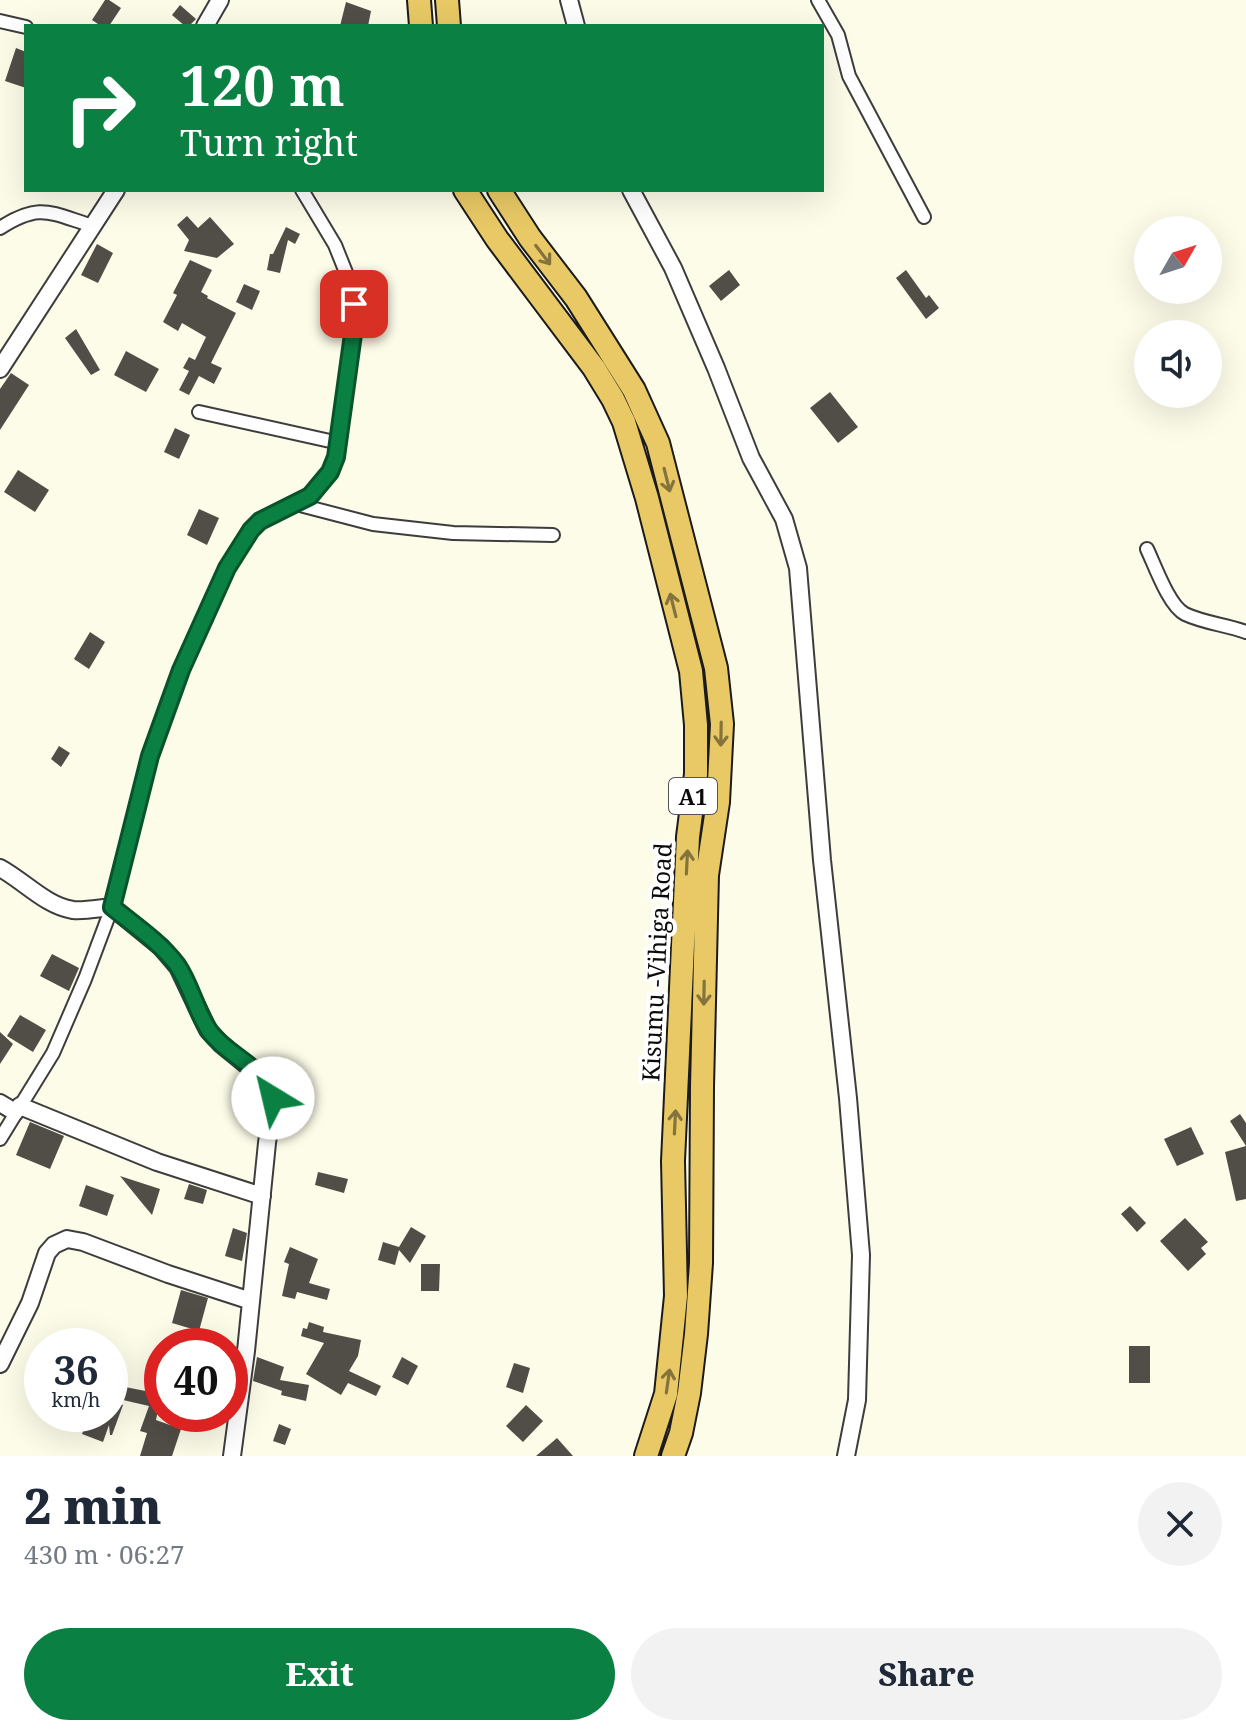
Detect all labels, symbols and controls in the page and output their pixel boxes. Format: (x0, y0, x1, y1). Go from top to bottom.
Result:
text: 120 m (180, 46, 345, 122)
icon: right (48, 56, 152, 160)
text: Turn right (180, 118, 358, 167)
north arrow (1134, 216, 1222, 304)
map controls (1134, 216, 1222, 408)
one-way arrow (534, 244, 551, 265)
pin (320, 270, 388, 338)
icon: arrive (332, 282, 376, 326)
button: sound (1134, 320, 1222, 408)
one-way arrow (661, 467, 676, 493)
one-way arrow (665, 593, 680, 619)
one-way arrow (713, 720, 729, 747)
road number: A1 (669, 778, 717, 814)
street label: Kisumu -Vihiga Road (633, 841, 679, 1082)
one-way arrow (679, 849, 694, 876)
one-way arrow (696, 979, 712, 1006)
position arrow (231, 1056, 315, 1140)
one-way arrow (668, 1109, 683, 1136)
speed limit sign: 40 (144, 1328, 248, 1432)
text: 36 (53, 1342, 99, 1397)
one-way arrow (661, 1369, 676, 1395)
text: km/h (51, 1386, 101, 1413)
text: 2 min (24, 1473, 162, 1538)
button: close (1138, 1482, 1222, 1566)
text: 430 m · 06:27 (24, 1536, 185, 1572)
button: Exit (24, 1628, 615, 1720)
button: Share (631, 1628, 1222, 1720)

